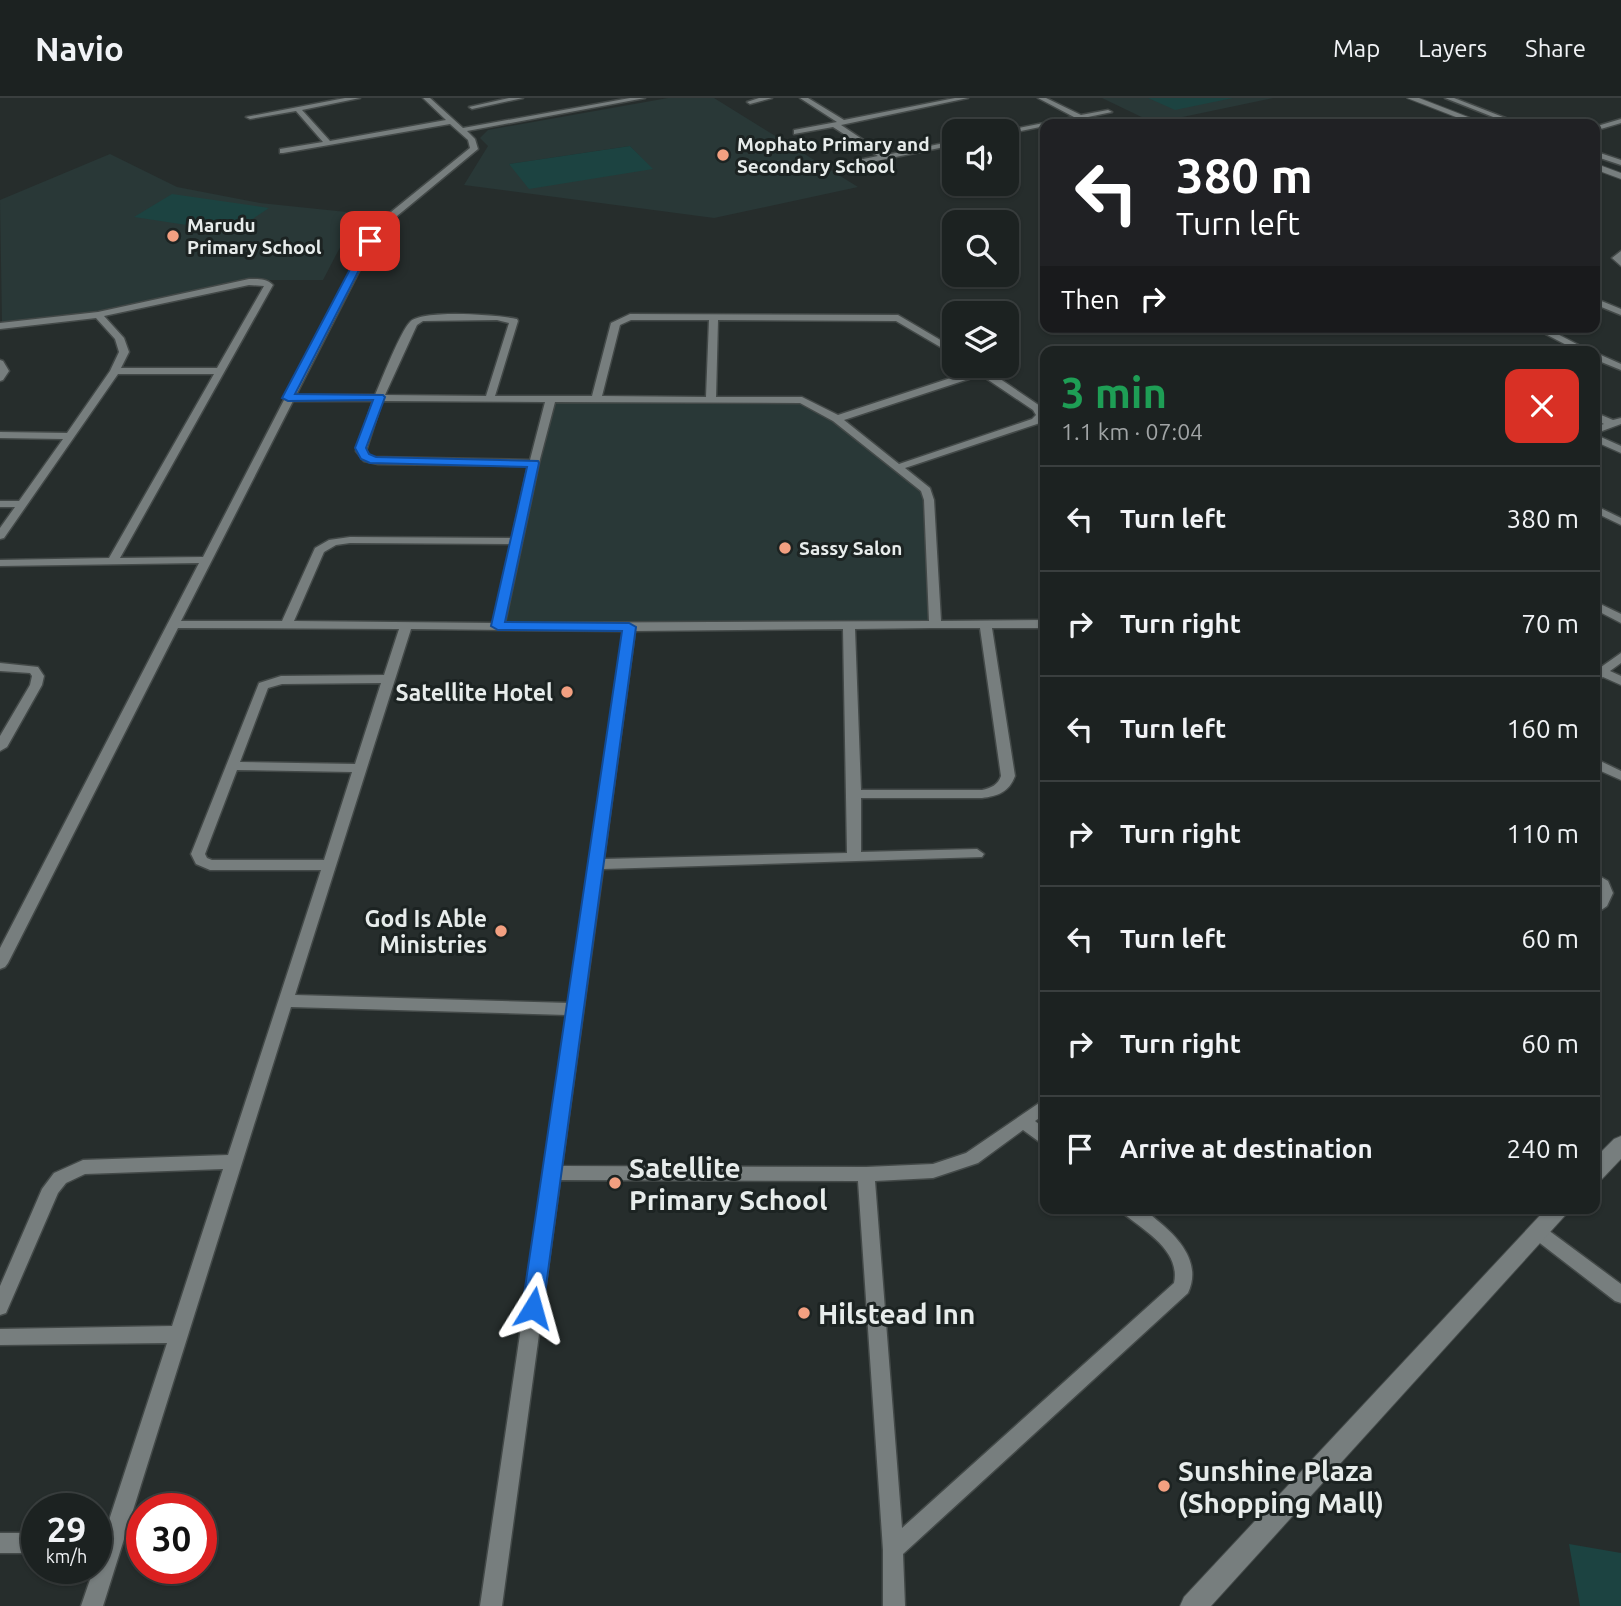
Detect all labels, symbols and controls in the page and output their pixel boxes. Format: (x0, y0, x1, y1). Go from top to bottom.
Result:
text: Navio (35, 30, 124, 67)
text: Map (1333, 35, 1380, 62)
text: Layers (1418, 35, 1487, 62)
text: Share (1525, 35, 1586, 62)
map controls (942, 119, 1019, 378)
button: sound (942, 119, 1019, 196)
place label: Mophato Primary and Secondary School (737, 133, 930, 177)
marker: Mophato Primary and Secondary School (715, 147, 731, 163)
icon: left (1061, 147, 1152, 238)
text: 380 m (1176, 147, 1313, 202)
text: Turn left (1176, 205, 1300, 241)
button: search (942, 210, 1019, 287)
pin (340, 211, 400, 271)
place label: Marudu Primary School (187, 214, 322, 258)
icon: arrive (351, 222, 389, 260)
marker: Marudu Primary School (165, 228, 181, 244)
icon: right (1134, 280, 1172, 318)
text: Then (1061, 285, 1120, 314)
button: layers (942, 301, 1019, 378)
text: 3 min (1061, 369, 1167, 416)
button: close (1505, 369, 1579, 443)
text: 1.1 km · 07:04 (1061, 419, 1203, 444)
icon: left (1061, 500, 1099, 538)
text: Turn left (1120, 504, 1226, 533)
text: 380 m (1507, 504, 1579, 533)
place label: Sassy Salon (799, 537, 902, 559)
marker: Sassy Salon (777, 540, 793, 556)
icon: right (1061, 605, 1099, 643)
text: Turn right (1120, 609, 1241, 638)
text: 70 m (1521, 609, 1579, 638)
place label: Satellite Hotel (396, 680, 553, 705)
marker: Satellite Hotel (559, 684, 575, 700)
icon: left (1061, 710, 1099, 748)
text: Turn left (1120, 714, 1226, 743)
text: 160 m (1507, 714, 1579, 743)
icon: right (1061, 815, 1099, 853)
text: Turn right (1120, 819, 1241, 848)
text: 110 m (1507, 819, 1579, 848)
place label: God Is Able Ministries (365, 906, 487, 957)
icon: left (1061, 920, 1099, 958)
marker: God Is Able Ministries (493, 923, 509, 939)
text: Turn left (1120, 924, 1226, 953)
text: 60 m (1521, 924, 1579, 953)
icon: right (1061, 1025, 1099, 1063)
text: Turn right (1120, 1029, 1241, 1058)
text: 60 m (1521, 1029, 1579, 1058)
icon: arrive (1061, 1130, 1099, 1168)
text: Arrive at destination (1120, 1134, 1373, 1163)
text: 240 m (1507, 1134, 1579, 1163)
place label: Satellite Primary School (629, 1152, 827, 1215)
marker: Satellite Primary School (607, 1175, 623, 1191)
position arrow (496, 1271, 570, 1345)
place label: Hilstead Inn (818, 1298, 975, 1329)
marker: Hilstead Inn (796, 1305, 812, 1321)
place label: Sunshine Plaza (Shopping Mall) (1178, 1455, 1384, 1519)
marker: Sunshine Plaza (Shopping Mall) (1156, 1478, 1172, 1494)
speed limit sign: 30 (126, 1493, 217, 1584)
text: 29 (47, 1509, 86, 1549)
text: km/h (46, 1546, 87, 1566)

